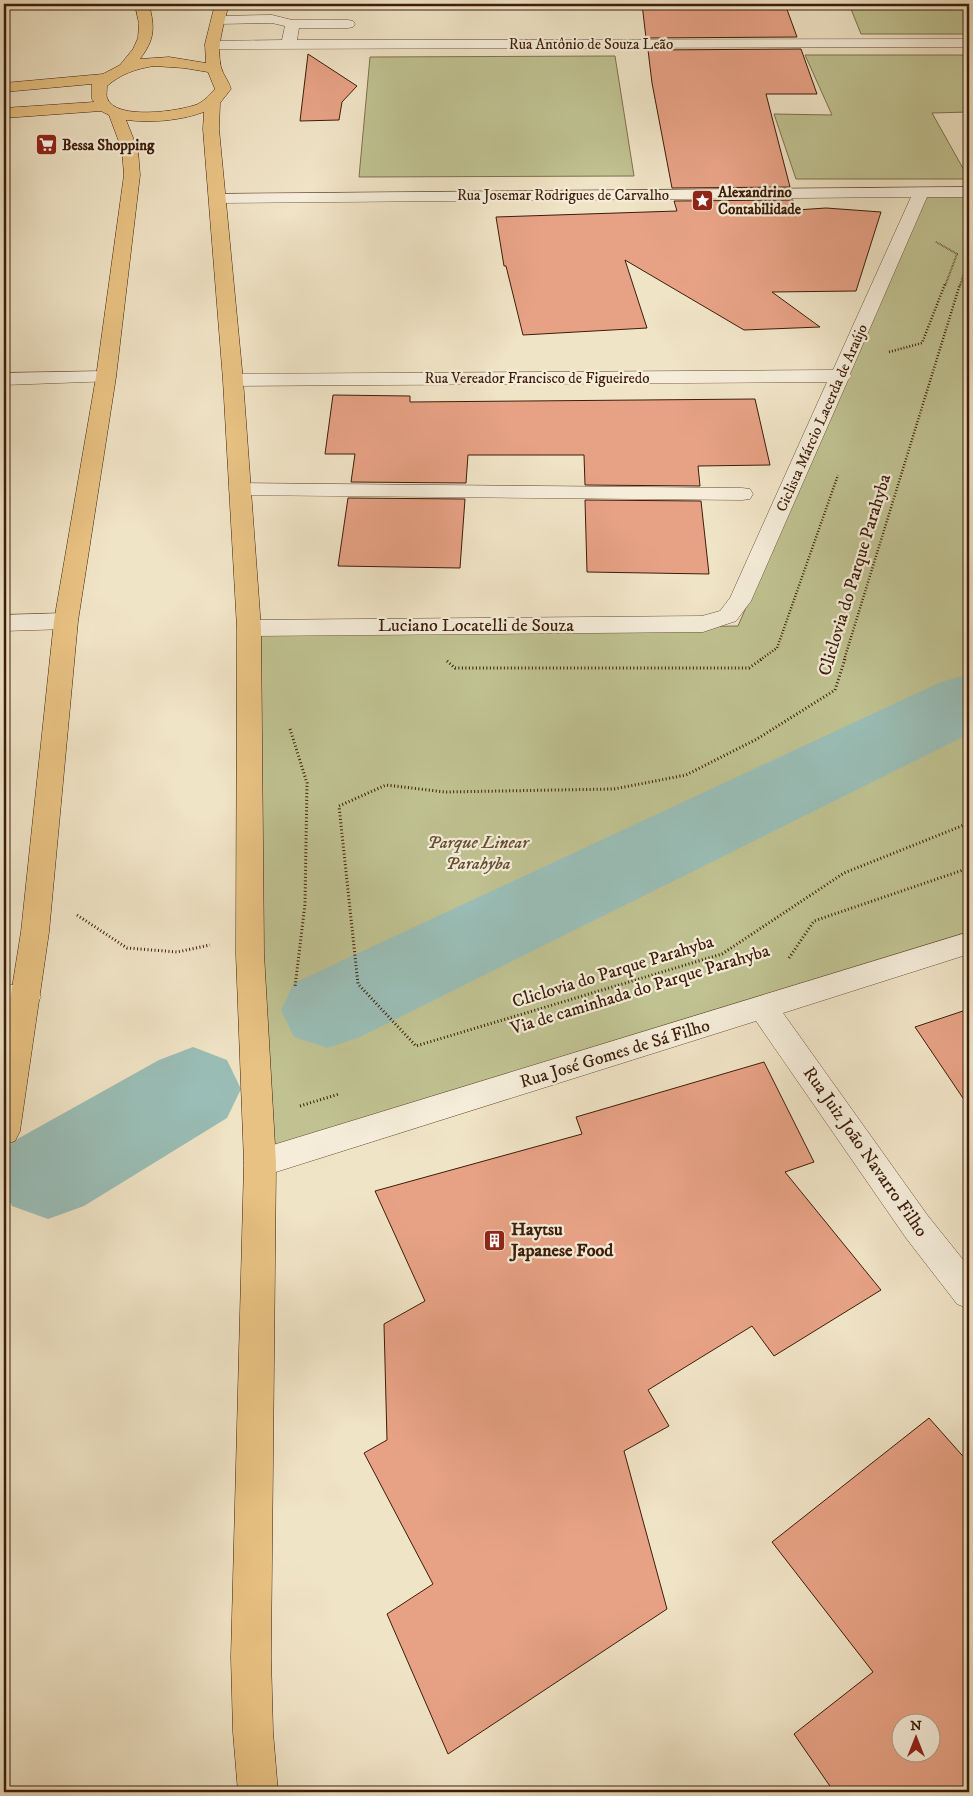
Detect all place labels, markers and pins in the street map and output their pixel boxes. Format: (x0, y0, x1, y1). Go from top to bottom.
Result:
supermarket icon: Bessa Shopping (34, 133, 58, 157)
place label: Bessa Shopping (62, 136, 155, 155)
place label: Alexandrino Contabilidade (717, 183, 802, 219)
place icon: Alexandrino Contabilidade (690, 189, 714, 213)
place label: Haytsu Japanese Food (509, 1219, 614, 1262)
building icon: Haytsu Japanese Food (483, 1228, 507, 1252)

